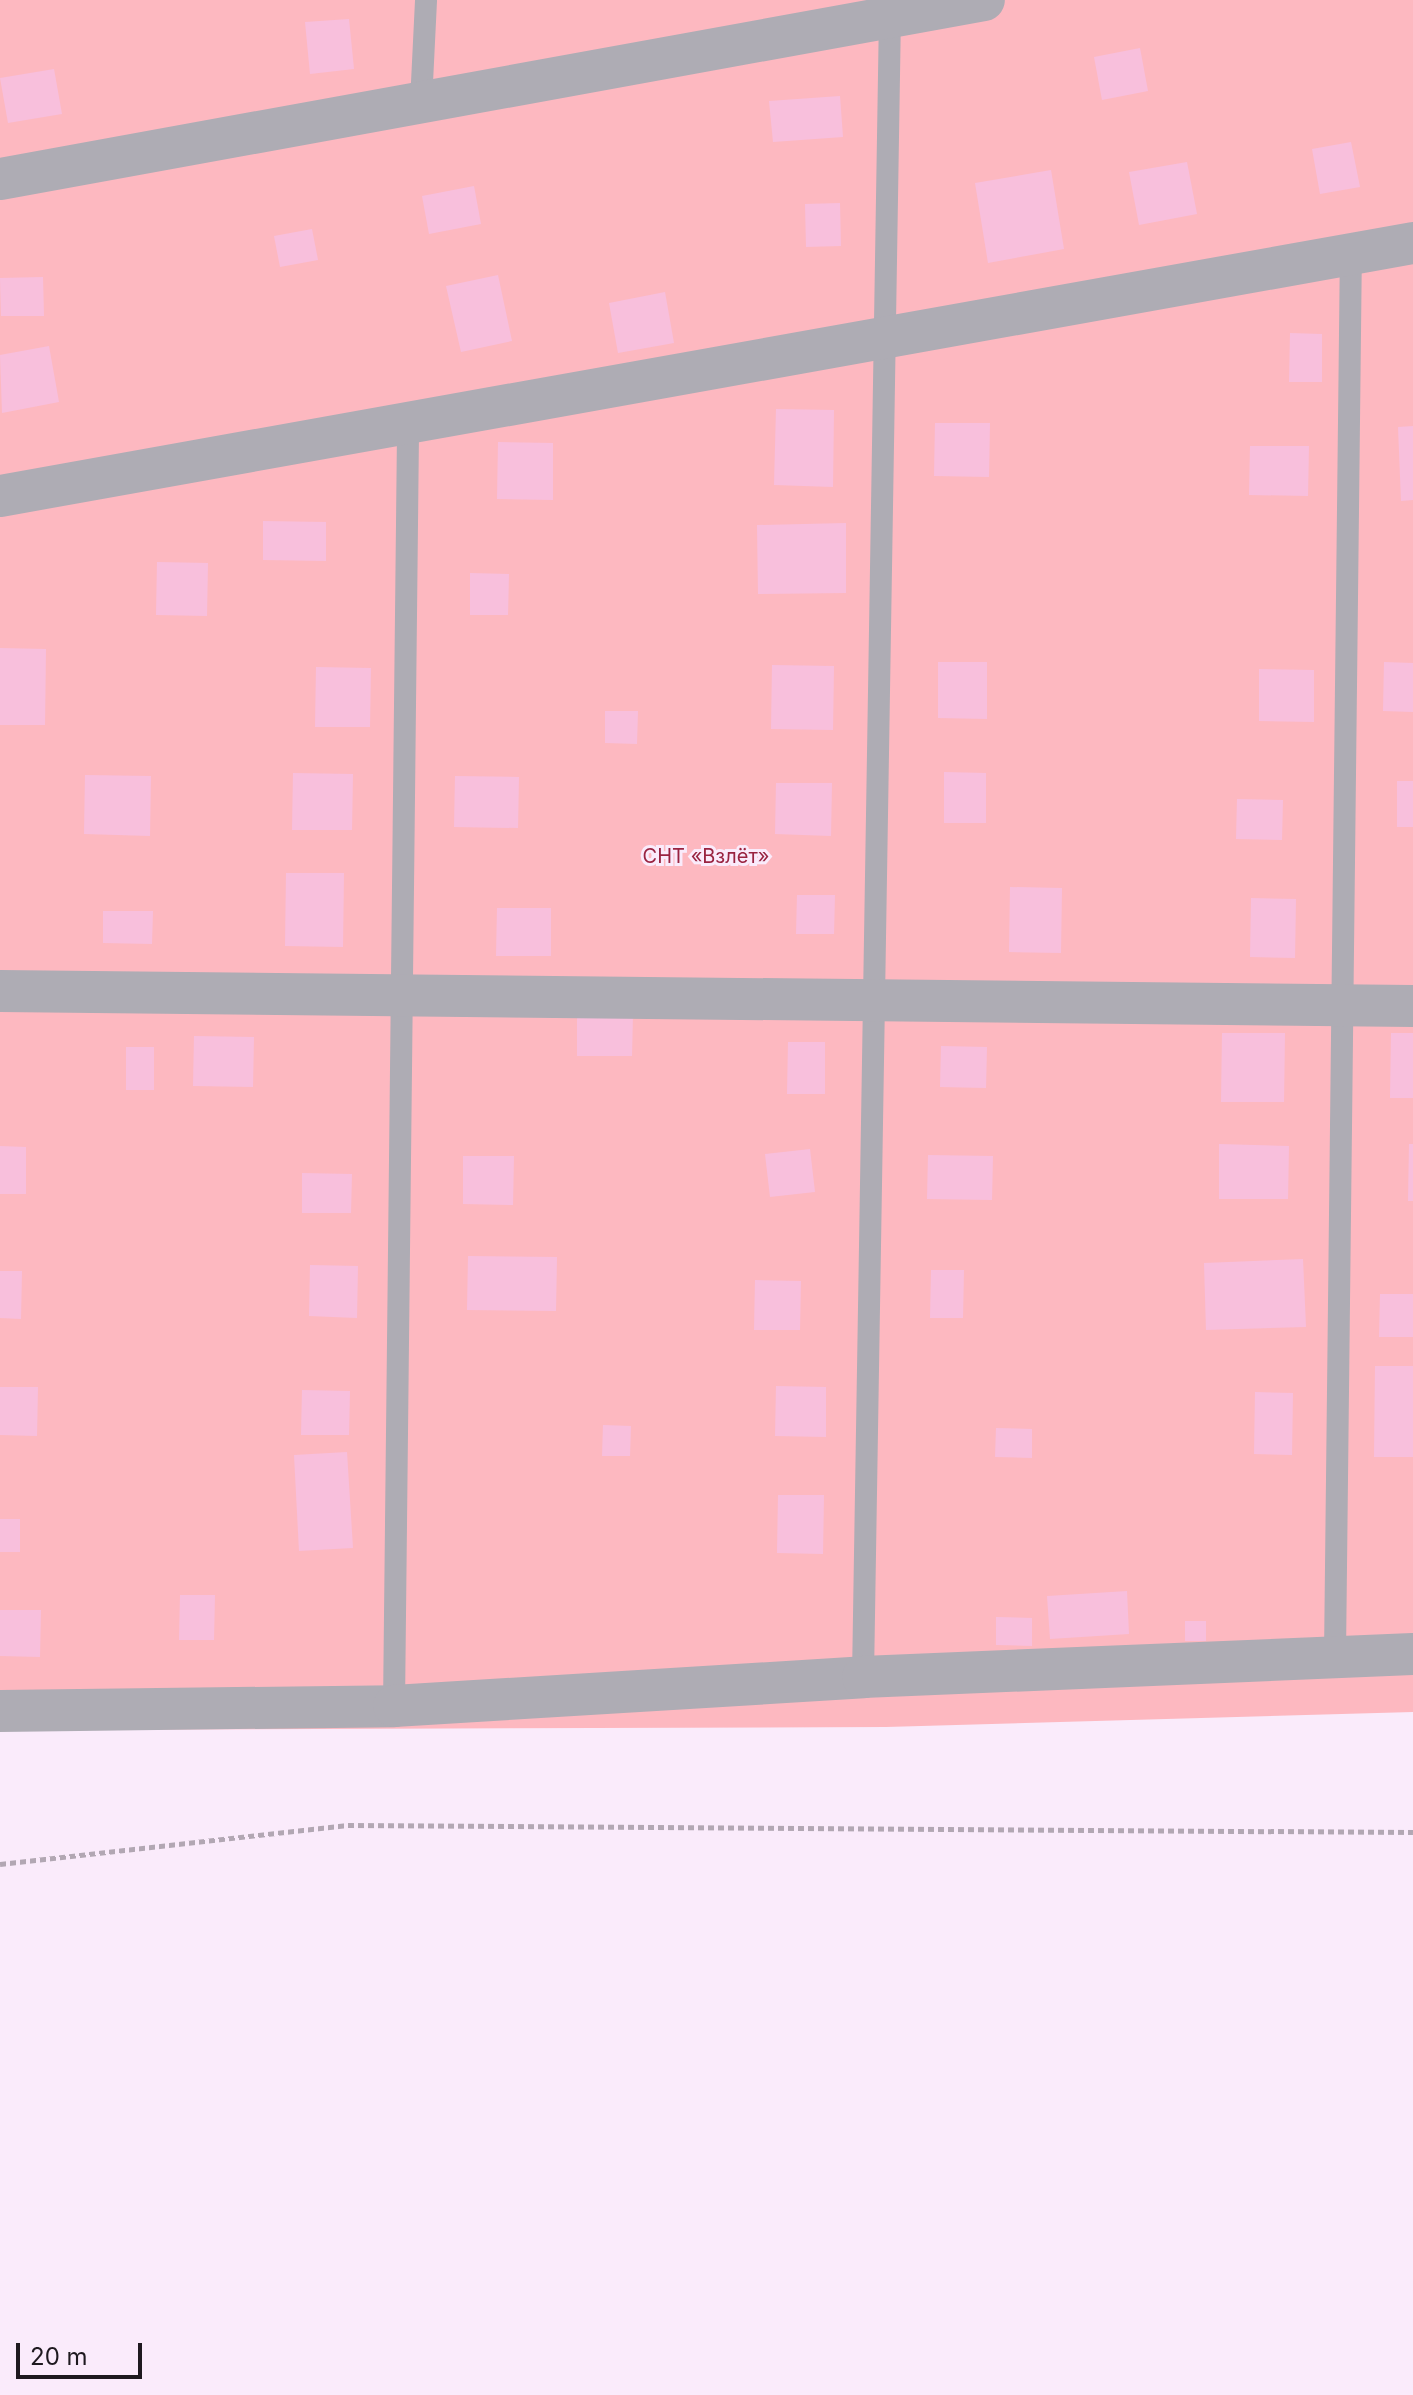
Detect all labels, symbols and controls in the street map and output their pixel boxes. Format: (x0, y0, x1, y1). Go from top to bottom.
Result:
park label: СНТ «Взлёт» (643, 844, 769, 868)
scale bar (20, 2327, 146, 2377)
text: 20 m (30, 2342, 88, 2371)

